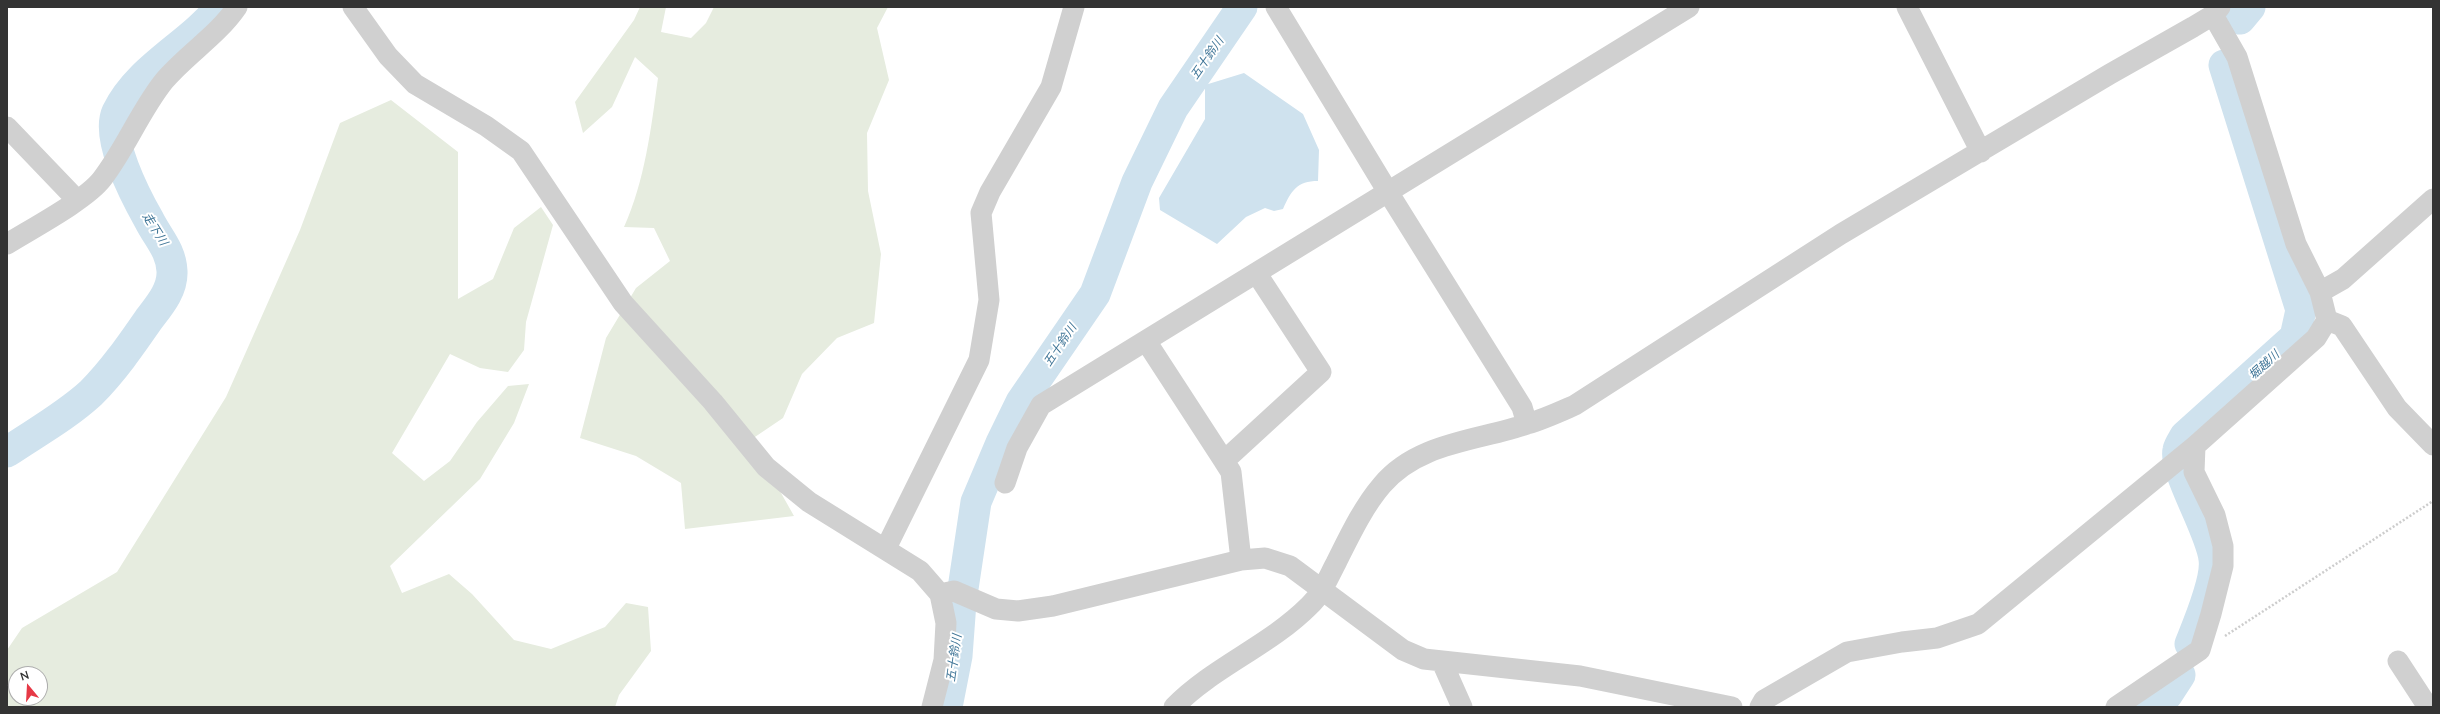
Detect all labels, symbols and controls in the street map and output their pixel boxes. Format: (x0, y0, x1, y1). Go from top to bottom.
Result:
water label: 五十鈴川 (1187, 34, 1227, 82)
water label: 走下川 (139, 210, 171, 248)
water label: 五十鈴川 (1041, 321, 1079, 369)
water label: 堀越川 (2246, 348, 2282, 382)
water label: 五十鈴川 (944, 633, 964, 683)
north arrow (8, 666, 48, 706)
text: N (18, 668, 30, 683)

